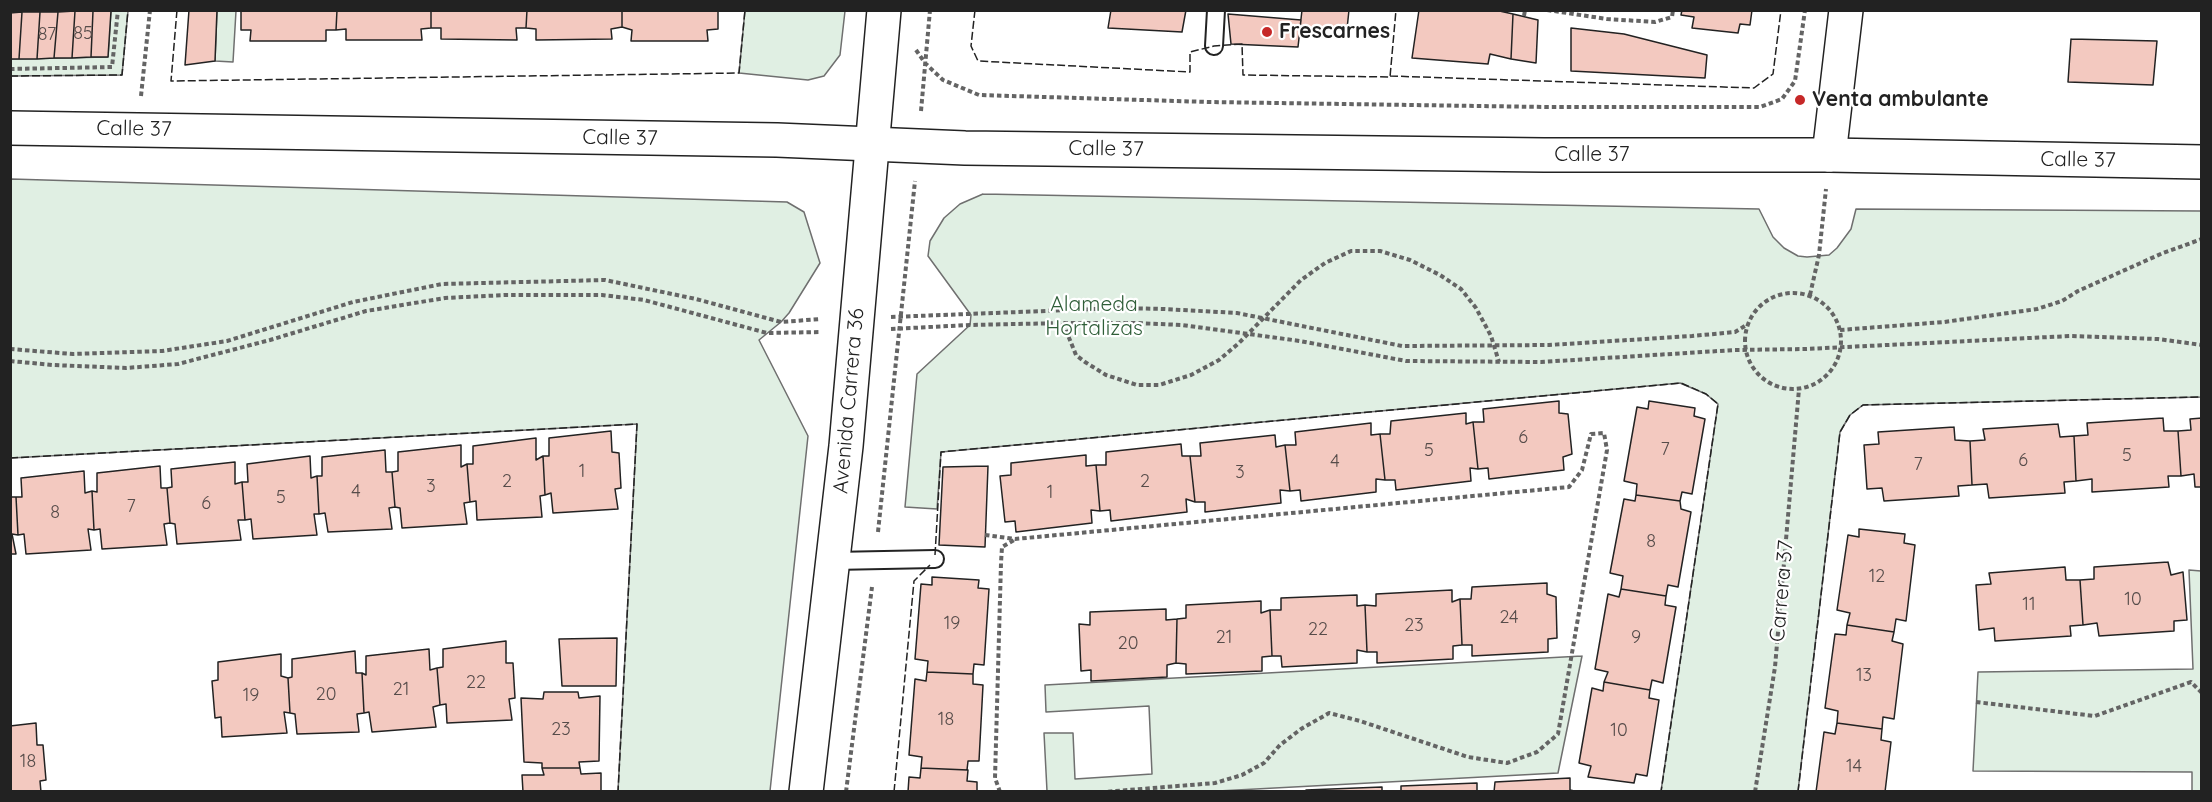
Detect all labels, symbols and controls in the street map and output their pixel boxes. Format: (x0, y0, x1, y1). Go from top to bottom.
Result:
place label: Frescarnes (1279, 19, 1390, 45)
house number: 85 (73, 23, 93, 45)
house number: 87 (38, 24, 56, 46)
marker: Frescarnes (1260, 25, 1274, 39)
place label: Venta ambulante (1812, 87, 1989, 113)
marker: Venta ambulante (1793, 93, 1807, 107)
street label: Calle 37 (96, 116, 172, 142)
street label: Calle 37 (582, 125, 658, 151)
street label: Calle 37 (1068, 136, 1144, 162)
street label: Calle 37 (1554, 142, 1630, 168)
street label: Calle 37 (2040, 147, 2116, 173)
park label: Alameda Hortalizas (1045, 292, 1143, 342)
street label: Avenida Carrera 36 (828, 307, 870, 495)
house number: 6 (1518, 427, 1528, 449)
house number: 7 (1660, 439, 1670, 461)
house number: 5 (1424, 440, 1434, 462)
house number: 5 (2122, 445, 2132, 467)
house number: 6 (2018, 450, 2028, 472)
house number: 4 (1330, 451, 1340, 473)
house number: 7 (1913, 454, 1923, 476)
house number: 1 (579, 461, 585, 483)
house number: 3 (1235, 462, 1245, 484)
house number: 2 (502, 471, 512, 493)
house number: 2 (1140, 471, 1150, 493)
house number: 3 (426, 476, 436, 498)
house number: 4 (351, 481, 361, 503)
house number: 1 (1047, 482, 1053, 504)
house number: 5 (276, 487, 286, 509)
house number: 6 (201, 493, 211, 515)
house number: 7 (126, 496, 136, 518)
house number: 8 (50, 502, 60, 524)
house number: 8 (1646, 531, 1656, 553)
street label: Carrera 37 (1765, 539, 1799, 643)
house number: 12 (1869, 566, 1885, 588)
house number: 10 (2124, 589, 2142, 611)
house number: 11 (2022, 594, 2036, 616)
house number: 24 (1499, 607, 1519, 629)
house number: 19 (944, 613, 960, 635)
house number: 23 (1404, 615, 1424, 637)
house number: 22 (1308, 619, 1328, 641)
house number: 21 (1216, 627, 1232, 649)
house number: 9 (1631, 627, 1641, 649)
house number: 20 (1118, 633, 1138, 655)
house number: 13 (1856, 665, 1872, 687)
house number: 22 (466, 672, 486, 694)
house number: 21 (393, 679, 409, 701)
house number: 20 (316, 684, 336, 706)
house number: 19 (243, 685, 259, 707)
house number: 18 (938, 709, 954, 731)
house number: 23 (551, 719, 571, 741)
house number: 10 (1610, 720, 1628, 742)
house number: 18 (20, 751, 36, 773)
house number: 14 (1846, 756, 1862, 778)

